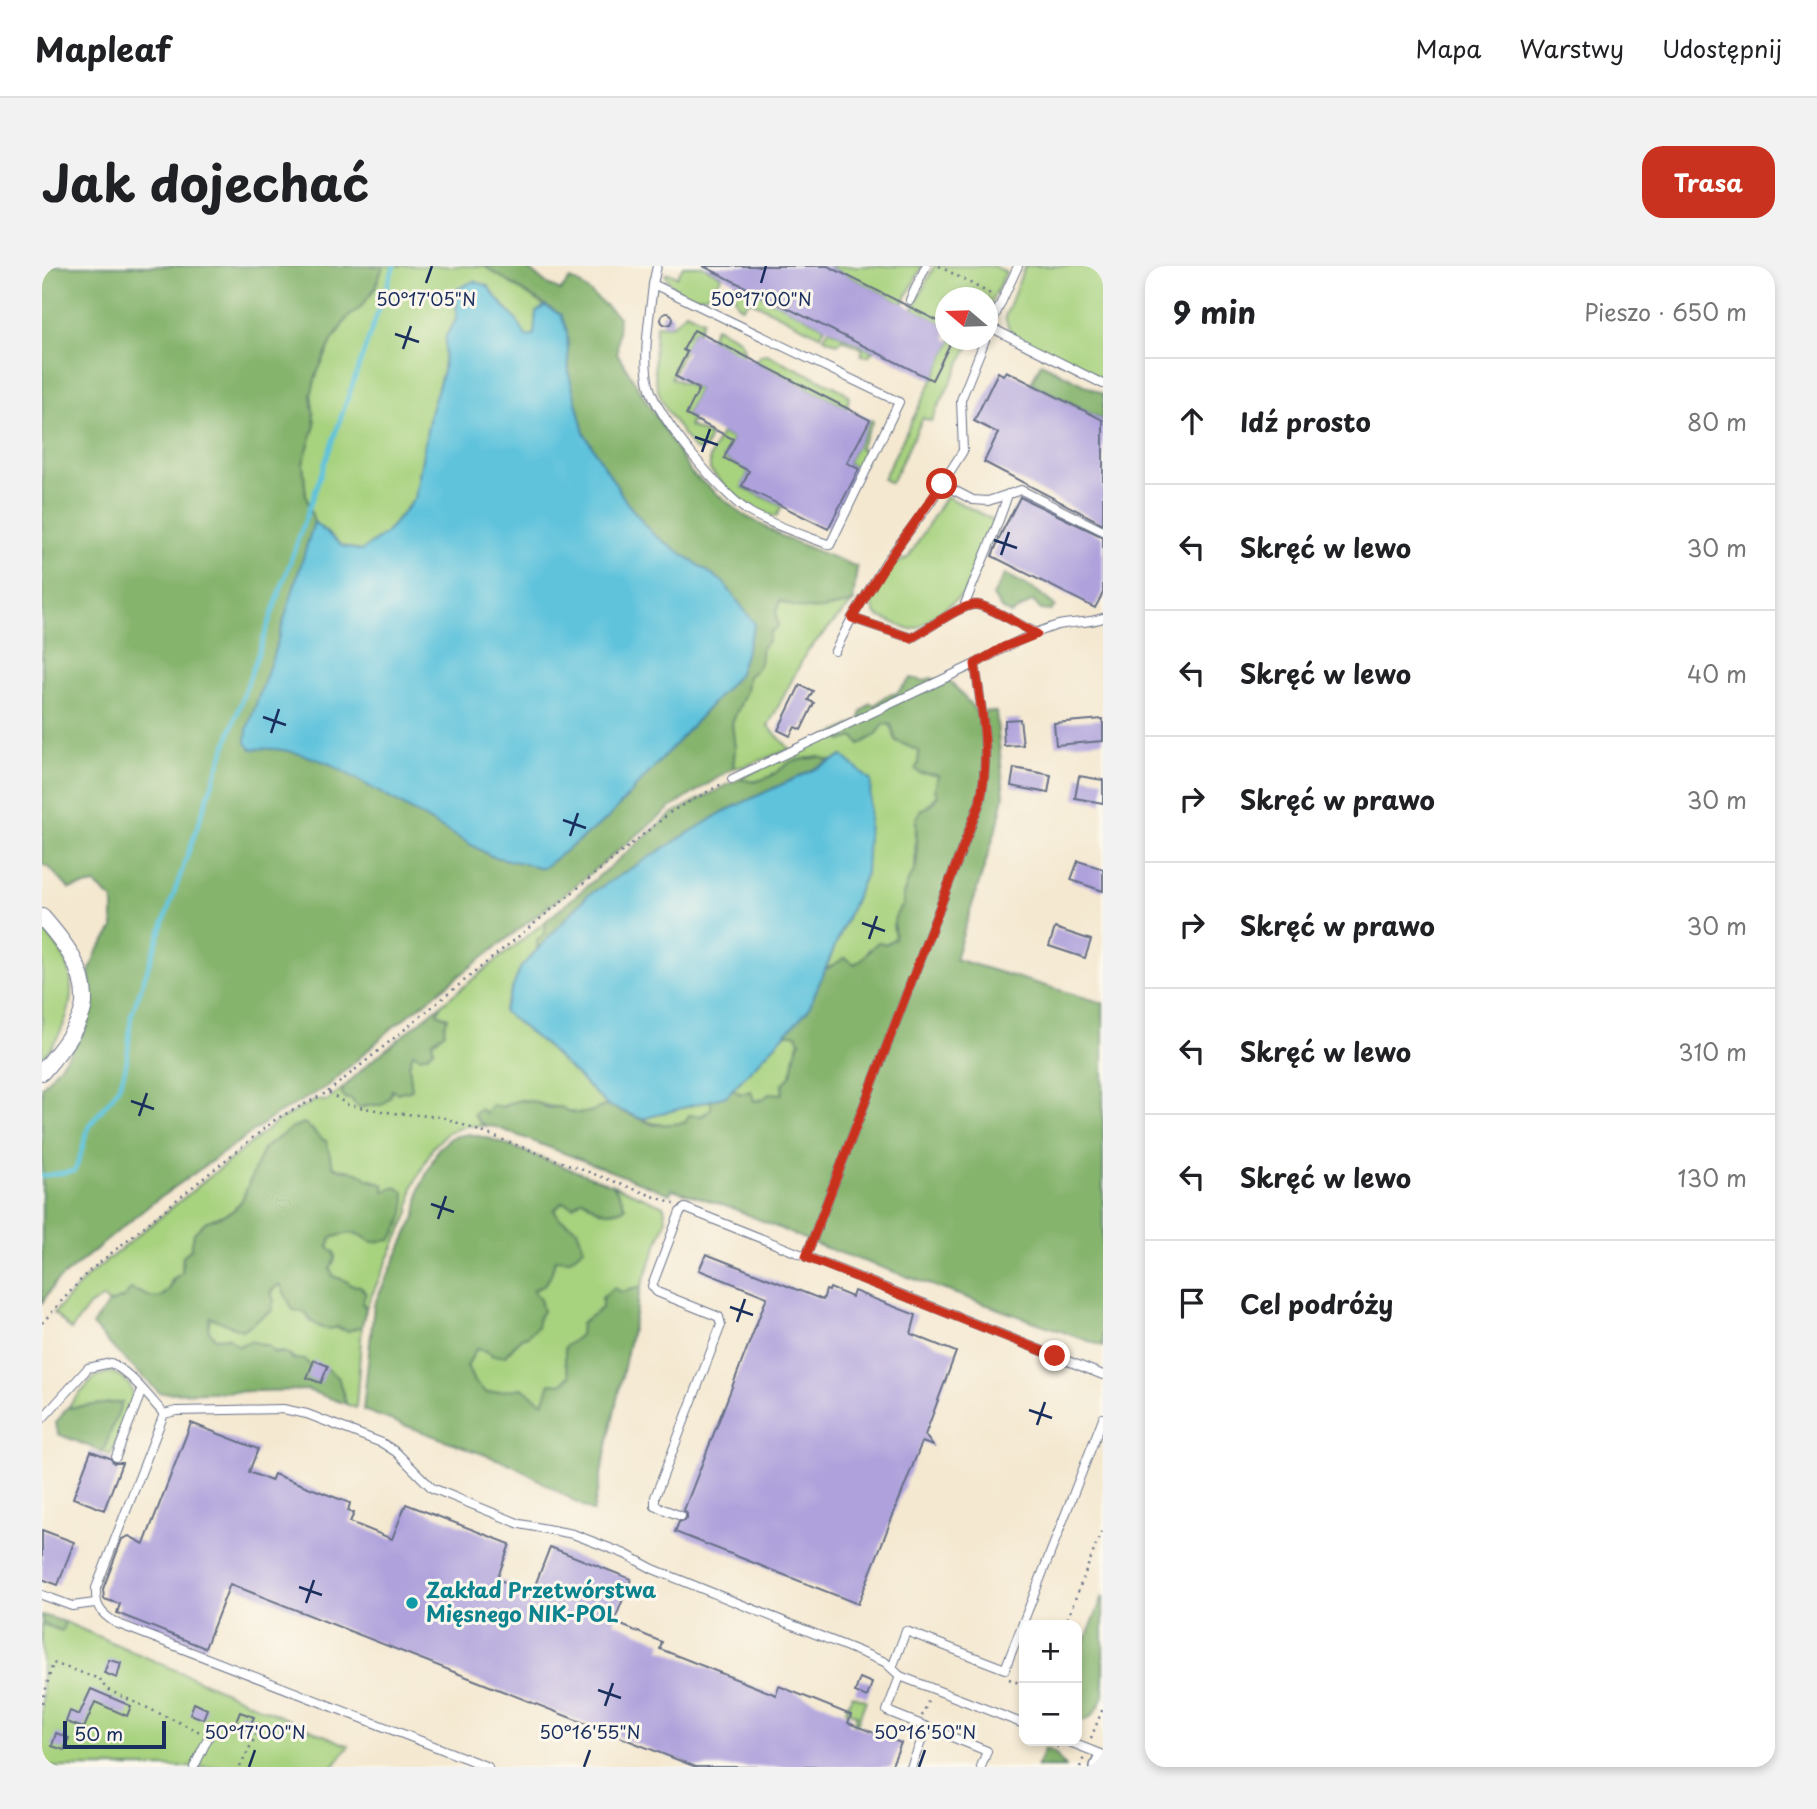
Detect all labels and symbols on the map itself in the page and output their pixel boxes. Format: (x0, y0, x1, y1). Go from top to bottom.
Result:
text: 50°17'05"N (376, 285, 476, 312)
text: 50°17'00"N (710, 285, 812, 312)
north arrow (935, 287, 998, 350)
route start (926, 468, 957, 499)
route end (1039, 1340, 1070, 1371)
place label: Zakład Przetwórstwa Mięsnego NIK-POL (426, 1573, 656, 1629)
marker: Zakład Przetwórstwa Mięsnego NIK-POL (404, 1595, 420, 1611)
scale bar (63, 1718, 166, 1750)
text: 50°17'00"N (204, 1718, 306, 1745)
text: 50°16'55"N (539, 1718, 641, 1745)
text: 50°16'50"N (874, 1718, 976, 1745)

